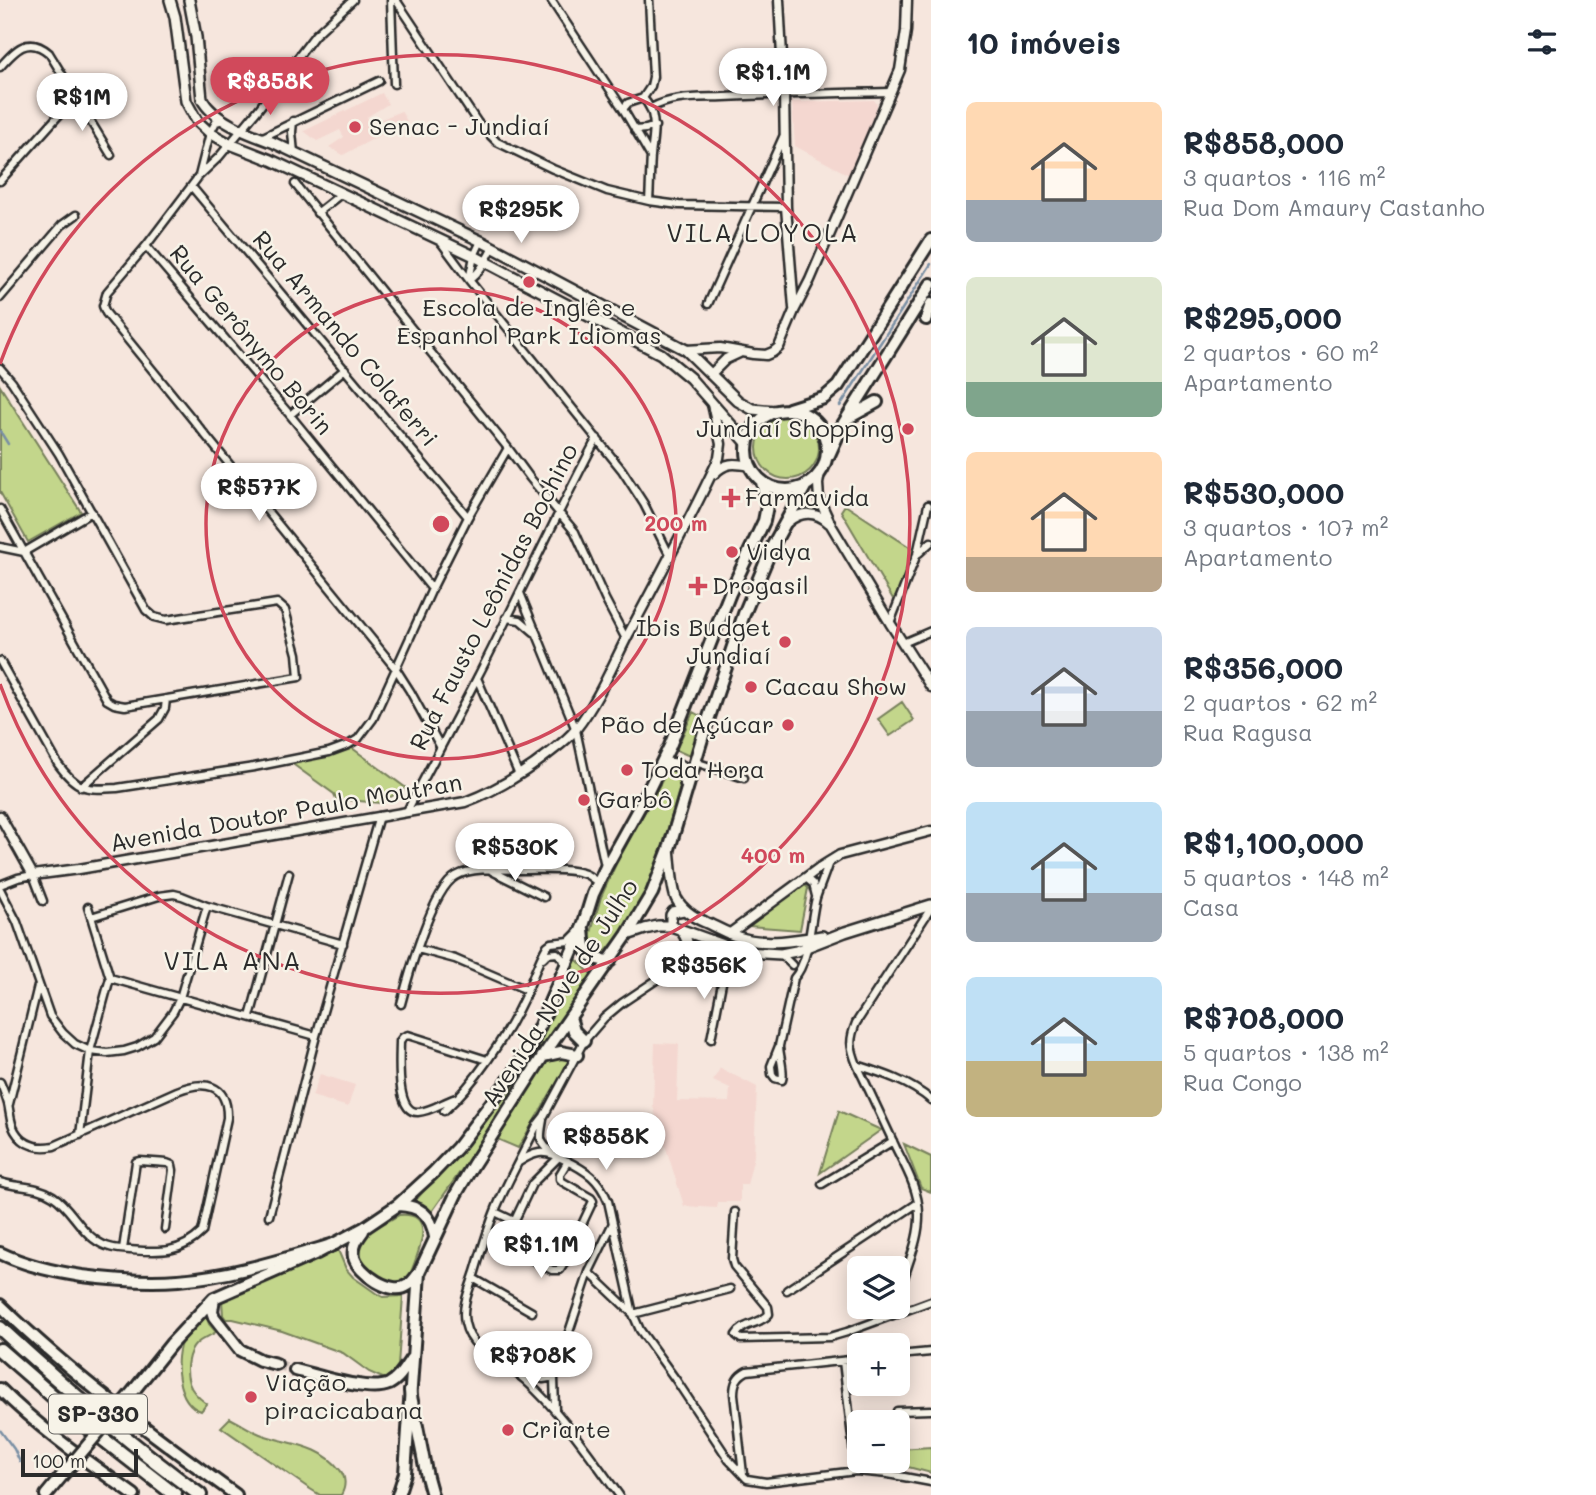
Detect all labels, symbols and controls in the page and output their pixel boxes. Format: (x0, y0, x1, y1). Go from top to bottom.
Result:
text: 10 imóveis (966, 22, 1121, 62)
icon: filters (1523, 23, 1561, 61)
pin: R$1.1M (716, 48, 830, 108)
text: R$1.1M (735, 56, 811, 86)
pin: R$858K (213, 58, 327, 117)
text: R$858K (226, 65, 314, 95)
pin: R$1M (41, 74, 123, 133)
text: R$1M (53, 81, 111, 111)
place label: Senac - Jundiaí (369, 110, 550, 141)
marker: Senac - Jundiaí (347, 119, 363, 135)
text: R$858,000 (1183, 122, 1344, 162)
icon: home (1022, 130, 1106, 214)
text: 3 quartos · 116 m² (1183, 162, 1386, 192)
pin: R$295K (464, 186, 578, 245)
text: Rua Dom Amaury Castanho (1183, 192, 1485, 222)
text: R$295K (478, 193, 564, 223)
district label: VILA LOYOLA (666, 215, 860, 249)
street label: Rua Armando Colaferri (247, 224, 446, 452)
street label: Rua Gerônymo Borin (164, 238, 341, 440)
marker: Escola de Inglês e Espanhol Park Idiomas (521, 274, 537, 290)
place label: Escola de Inglês e Espanhol Park Idiomas (396, 291, 662, 350)
text: R$295,000 (1183, 297, 1342, 337)
icon: home (1022, 305, 1106, 389)
text: 2 quartos · 60 m² (1183, 337, 1379, 367)
text: Apartamento (1183, 367, 1333, 397)
place label: Jundiaí Shopping (696, 412, 894, 443)
marker: Jundiaí Shopping (900, 421, 916, 437)
street label: Rua Fausto Leônidas Bochino (402, 438, 584, 755)
pin: R$577K (202, 463, 316, 523)
text: R$577K (217, 471, 301, 501)
text: R$530,000 (1183, 472, 1344, 512)
icon: home (1022, 480, 1106, 564)
place label: Farmavida (745, 481, 870, 512)
marker: Farmavida (723, 490, 739, 506)
text: 200 m (645, 509, 707, 536)
centre of rings (429, 512, 453, 536)
text: 3 quartos · 107 m² (1183, 512, 1388, 542)
place label: Vidya (746, 535, 811, 566)
text: Apartamento (1183, 542, 1333, 572)
marker: Vidya (724, 544, 740, 560)
place label: Drogasil (712, 569, 809, 600)
marker: Drogasil (690, 578, 706, 594)
place label: Ibis Budget Jundiaí (636, 611, 771, 670)
marker: Ibis Budget Jundiaí (777, 634, 793, 650)
text: R$356,000 (1183, 647, 1343, 687)
icon: home (1022, 655, 1106, 739)
place label: Cacau Show (765, 670, 907, 701)
marker: Cacau Show (743, 679, 759, 695)
text: 2 quartos · 62 m² (1183, 687, 1377, 717)
place label: Pão de Açúcar (601, 708, 774, 739)
marker: Pão de Açúcar (780, 717, 796, 733)
text: Rua Ragusa (1183, 717, 1313, 747)
place label: Toda Hora (641, 753, 765, 784)
marker: Toda Hora (619, 762, 635, 778)
street label: Avenida Doutor Paulo Moutran (107, 765, 464, 858)
place label: Garbô (598, 783, 672, 814)
marker: Garbô (576, 792, 592, 808)
text: R$1,100,000 (1183, 822, 1364, 862)
pin: R$530K (458, 824, 572, 883)
icon: home (1022, 830, 1106, 914)
text: R$530K (471, 831, 559, 861)
text: 400 m (741, 841, 805, 868)
text: 5 quartos · 148 m² (1183, 862, 1389, 892)
street label: Avenida Nove de Julho (474, 872, 644, 1112)
text: Casa (1183, 892, 1239, 922)
pin: R$356K (647, 942, 761, 1001)
district label: VILA ANA (163, 943, 303, 977)
text: R$356K (661, 949, 747, 979)
text: R$708,000 (1183, 997, 1344, 1037)
icon: home (1022, 1005, 1106, 1089)
text: 5 quartos · 138 m² (1183, 1037, 1389, 1067)
text: Rua Congo (1183, 1067, 1302, 1097)
pin: R$858K (549, 1112, 663, 1172)
text: R$858K (562, 1120, 650, 1150)
pin: R$1.1M (484, 1220, 598, 1280)
text: R$1.1M (503, 1228, 579, 1258)
map controls (847, 1256, 910, 1473)
button: layers (847, 1256, 910, 1319)
pin: R$708K (476, 1332, 590, 1391)
button: + (847, 1333, 910, 1396)
text: R$708K (489, 1339, 577, 1369)
place label: Viação piracicabana (265, 1366, 423, 1425)
marker: Viação piracicabana (243, 1389, 259, 1405)
road number: SP-330 (49, 1394, 147, 1434)
button: − (847, 1410, 910, 1473)
place label: Criarte (522, 1413, 611, 1444)
marker: Criarte (500, 1422, 516, 1438)
scale bar (21, 1446, 138, 1478)
text: 100 m (32, 1448, 85, 1473)

